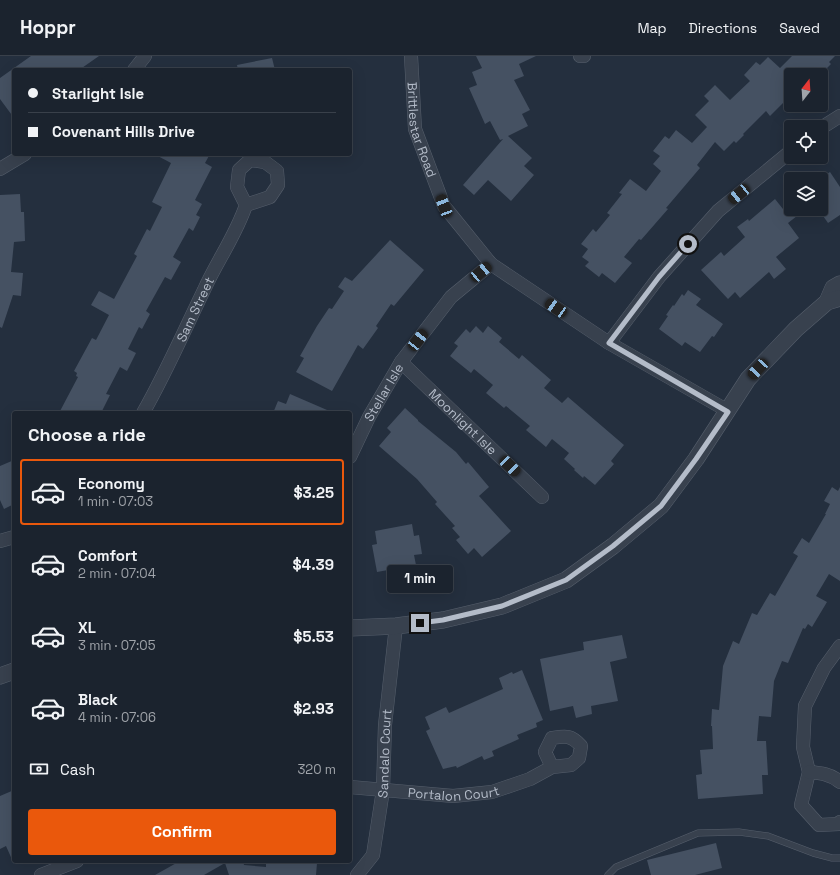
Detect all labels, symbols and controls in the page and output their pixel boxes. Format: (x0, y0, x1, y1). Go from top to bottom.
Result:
text: Hoppr (20, 15, 76, 40)
text: Map (637, 19, 667, 37)
text: Directions (689, 19, 757, 37)
text: Saved (779, 19, 820, 37)
north arrow (784, 68, 828, 112)
map controls (784, 68, 828, 216)
street label: Brittlestar Road (403, 81, 440, 180)
text: Starlight Isle (52, 84, 144, 103)
button: locate (784, 120, 828, 164)
text: Covenant Hills Drive (52, 122, 195, 141)
button: layers (784, 172, 828, 216)
car (726, 182, 752, 206)
car (434, 193, 454, 219)
route start (679, 235, 697, 253)
car (468, 260, 494, 284)
street label: Sam Street (173, 274, 218, 345)
car (543, 296, 569, 320)
car (406, 327, 430, 353)
car (745, 356, 771, 382)
street label: Stellar Isle (360, 360, 407, 425)
street label: Moonlight Isle (425, 385, 500, 458)
text: Choose a ride (28, 423, 146, 446)
car (497, 453, 523, 479)
icon: car (30, 474, 66, 510)
text: Economy (78, 474, 145, 493)
text: $3.25 (293, 483, 334, 502)
text: 1 min · 07:03 (78, 493, 153, 510)
icon: car (30, 546, 66, 582)
text: Comfort (78, 546, 138, 565)
text: $4.39 (293, 555, 334, 574)
text: 2 min · 07:04 (78, 565, 156, 582)
callout: 1 min (387, 565, 453, 593)
text: 1 min (404, 570, 436, 587)
route end (411, 614, 429, 632)
icon: car (30, 618, 66, 654)
text: XL (78, 618, 96, 637)
text: $5.53 (293, 627, 334, 646)
text: 3 min · 07:05 (78, 637, 155, 654)
icon: car (30, 690, 66, 726)
text: Black (78, 690, 118, 709)
text: $2.93 (293, 699, 334, 718)
street label: Sandalo Court (374, 708, 396, 799)
text: 4 min · 07:06 (78, 709, 156, 726)
icon: cash (28, 758, 50, 780)
text: Cash (60, 760, 95, 779)
text: 320 m (297, 761, 336, 778)
street label: Portalon Court (407, 782, 502, 805)
button: Confirm (28, 809, 336, 855)

